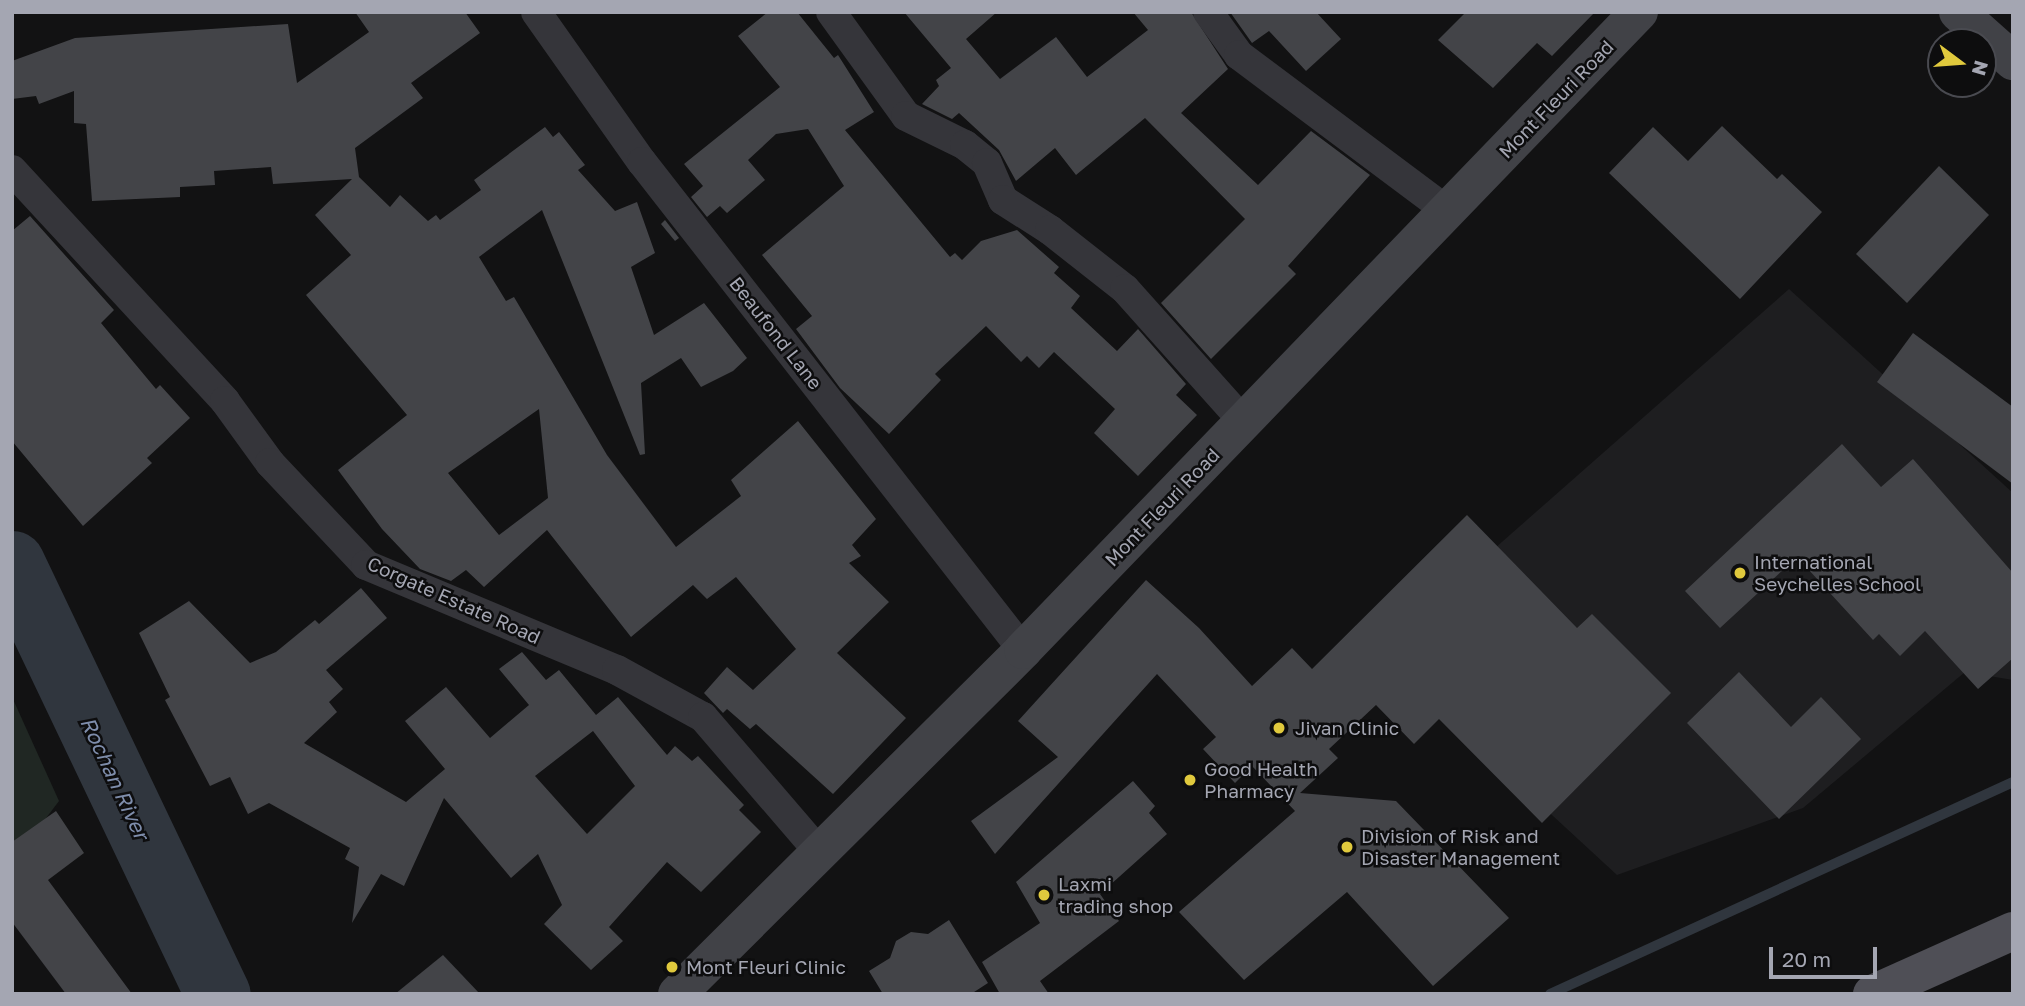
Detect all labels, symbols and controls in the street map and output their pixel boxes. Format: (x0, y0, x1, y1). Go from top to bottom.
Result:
north arrow (1927, 28, 1997, 98)
street label: Mont Fleuri Road (1494, 35, 1618, 163)
text: N (1968, 58, 1994, 78)
street label: Beaufond Lane (725, 272, 827, 394)
street label: Mont Fleuri Road (1100, 443, 1224, 571)
place label: International Seychelles School (1754, 551, 1921, 595)
street label: Corgate Estate Road (364, 552, 544, 648)
marker: International Seychelles School (1732, 565, 1748, 581)
water label: Rochan River (76, 713, 154, 843)
place label: Jivan Clinic (1295, 717, 1399, 739)
marker: Jivan Clinic (1269, 718, 1289, 738)
place label: Good Health Pharmacy (1204, 758, 1318, 802)
marker: Good Health Pharmacy (1182, 772, 1198, 788)
place label: Division of Risk and Disaster Management (1361, 825, 1560, 869)
marker: Division of Risk and Disaster Management (1339, 839, 1355, 855)
place label: Laxmi trading shop (1058, 873, 1173, 917)
marker: Laxmi trading shop (1036, 887, 1052, 903)
scale bar (1773, 932, 1882, 976)
text: 20 m (1782, 946, 1831, 972)
place label: Mont Fleuri Clinic (686, 956, 846, 978)
marker: Mont Fleuri Clinic (664, 959, 680, 975)

